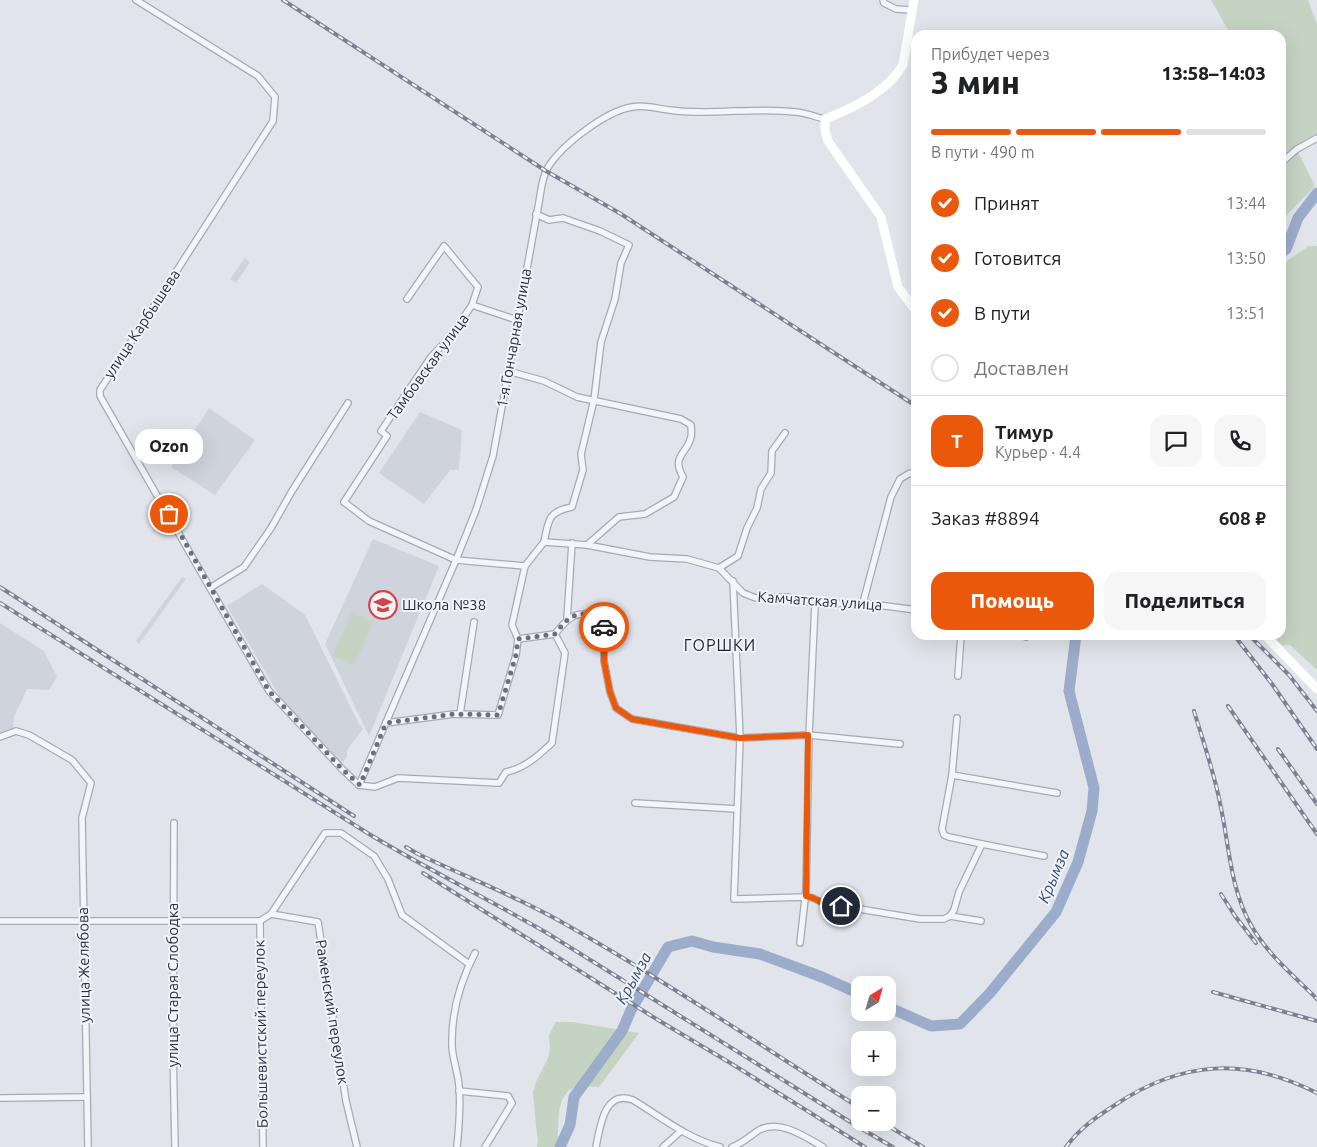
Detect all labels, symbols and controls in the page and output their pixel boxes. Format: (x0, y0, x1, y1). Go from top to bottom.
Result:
text: Прибудет через (931, 45, 1050, 63)
text: 13:58–14:03 (1161, 62, 1266, 84)
text: 3 мин (931, 64, 1020, 100)
text: В пути · 490 m (931, 143, 1034, 161)
icon: check (931, 189, 959, 217)
text: Принят (974, 192, 1039, 214)
text: 13:44 (1226, 194, 1266, 212)
icon: check (931, 244, 959, 272)
text: Готовится (974, 247, 1061, 269)
text: 13:50 (1226, 249, 1266, 267)
street label: улица Карбышева (100, 266, 183, 381)
street label: 1-я Гончарная улица (493, 267, 534, 409)
icon: check (931, 299, 959, 327)
text: В пути (974, 302, 1031, 324)
text: 13:51 (1226, 304, 1266, 322)
street label: Тамбовская улица (383, 310, 472, 423)
text: Доставлен (974, 357, 1069, 379)
button: chat (1150, 415, 1202, 467)
button: phone (1214, 415, 1266, 467)
text: Тимур (995, 421, 1054, 443)
callout: Ozon (135, 429, 203, 464)
text: Т (951, 430, 963, 452)
text: Ozon (149, 437, 189, 455)
text: Курьер · 4.4 (995, 443, 1081, 461)
pin (148, 493, 190, 535)
icon: bag (155, 500, 183, 528)
text: Заказ #8894 (931, 507, 1040, 529)
text: 608 ₽ (1219, 507, 1266, 529)
button: Помощь (931, 572, 1094, 630)
button: Поделиться (1104, 572, 1266, 630)
street label: Камчатская улица (757, 588, 883, 613)
school or university icon: Школа №38 (368, 590, 398, 620)
place label: Школа №38 (402, 596, 486, 613)
courier (579, 602, 629, 652)
icon: car (590, 613, 618, 641)
district label: ГОРШКИ (684, 636, 756, 654)
water label: Крымза (1034, 846, 1072, 905)
pin (820, 885, 862, 927)
icon: home (827, 892, 855, 920)
street label: улица Старая Слободка (164, 903, 181, 1067)
street label: улица Желябова (74, 907, 93, 1023)
street label: Раменский переулок (313, 938, 352, 1086)
street label: Большевистский переулок (250, 940, 271, 1128)
water label: Крымза (611, 949, 655, 1007)
north arrow (851, 976, 896, 1021)
map controls (851, 976, 896, 1131)
button: + (851, 1031, 896, 1076)
button: − (851, 1086, 896, 1131)

